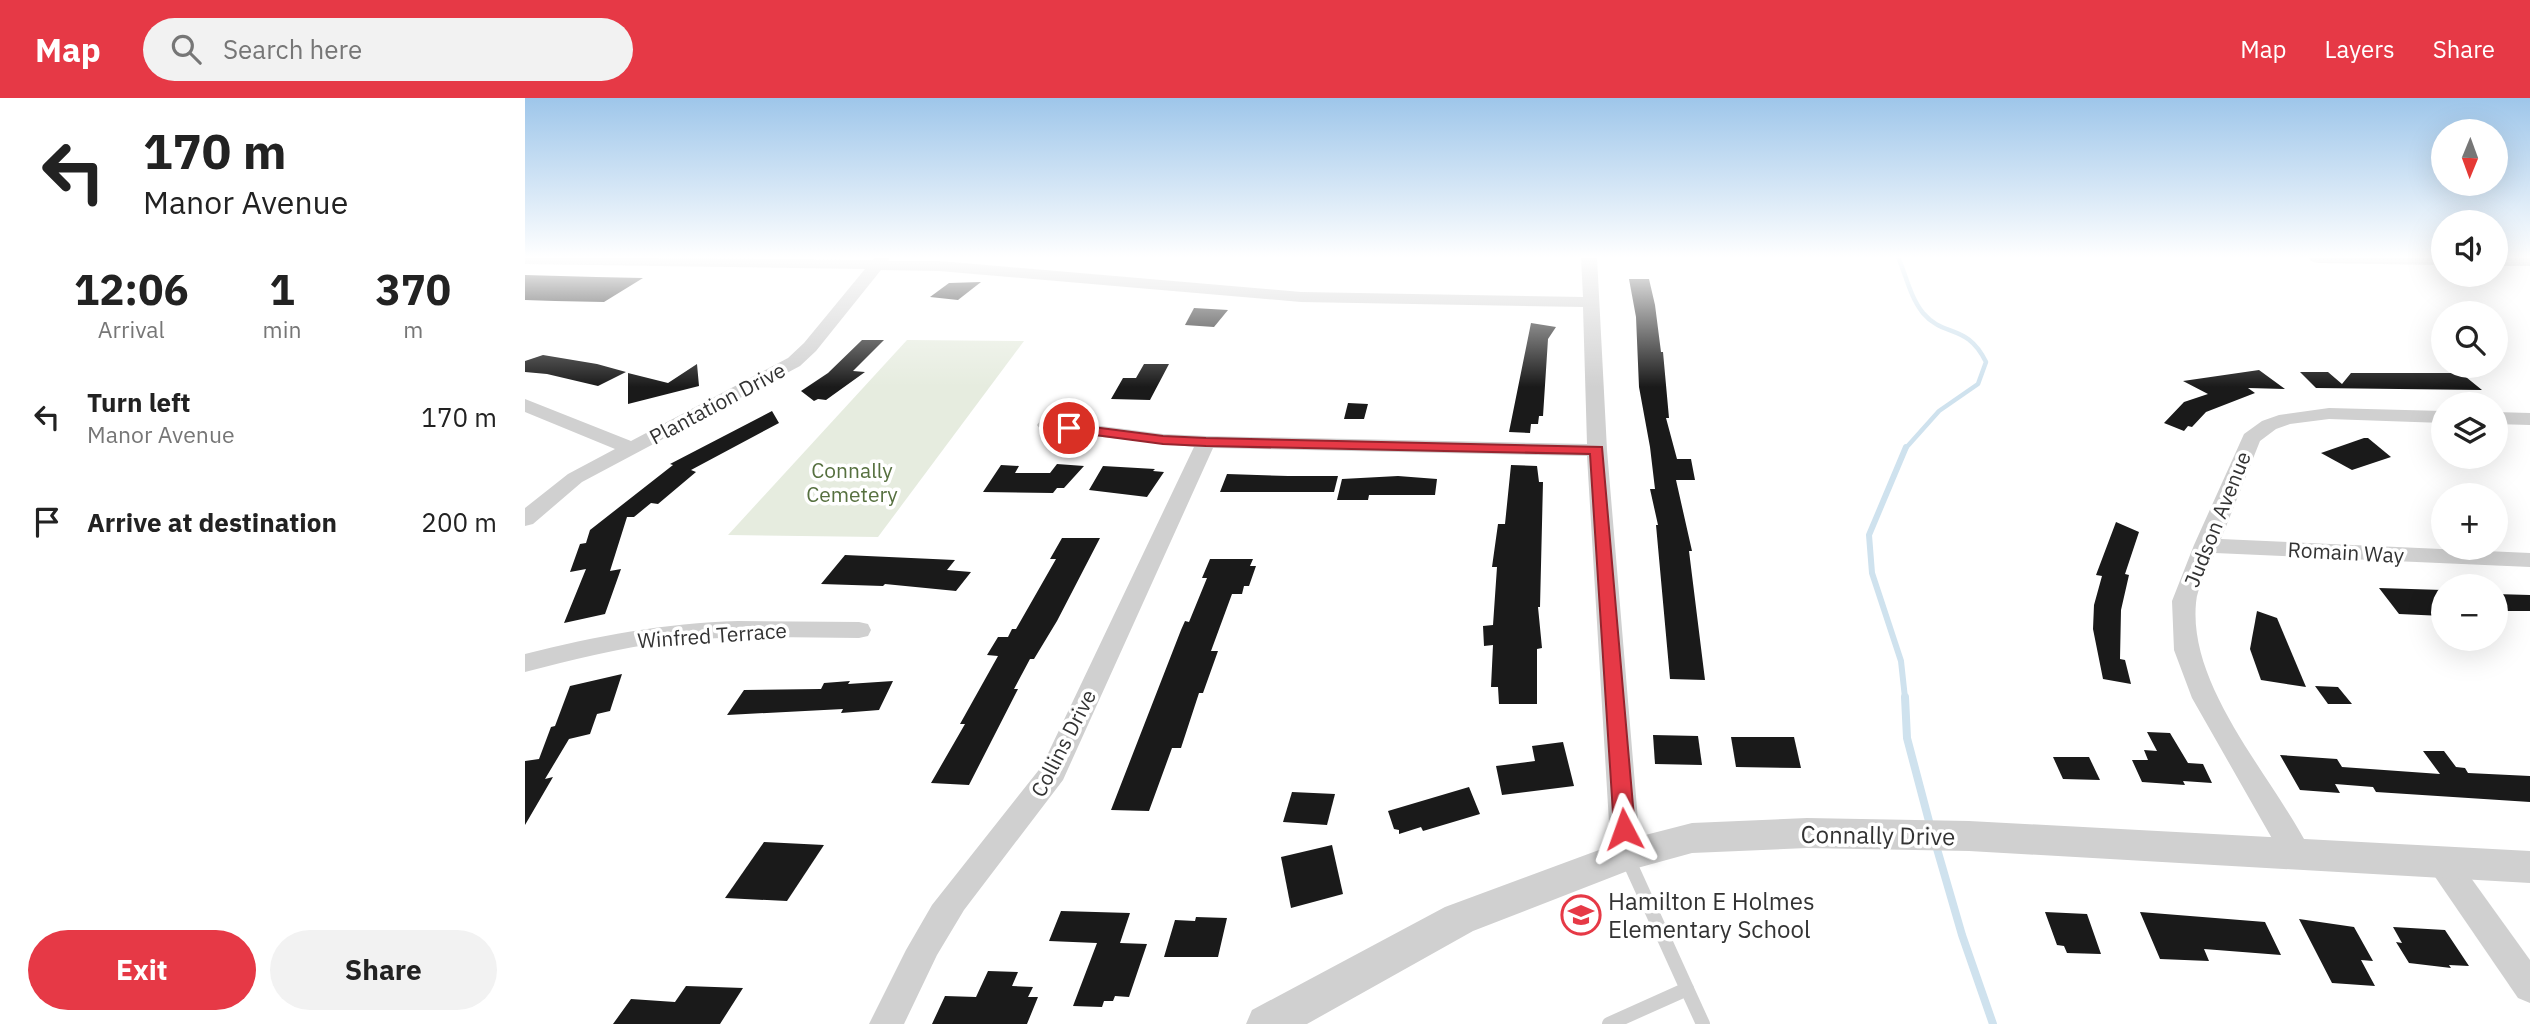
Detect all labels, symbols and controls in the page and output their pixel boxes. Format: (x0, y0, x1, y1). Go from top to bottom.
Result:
search box (143, 18, 633, 81)
text: Map (35, 28, 101, 71)
icon: search (167, 30, 205, 68)
text: Search here (223, 32, 362, 66)
text: Map (2240, 33, 2287, 65)
text: Layers (2325, 33, 2395, 65)
text: Share (2433, 33, 2495, 65)
text: 170 m (143, 119, 287, 182)
north arrow (2431, 119, 2508, 196)
map controls (2431, 119, 2508, 651)
icon: left (28, 126, 119, 217)
text: Manor Avenue (143, 181, 348, 223)
button: sound (2431, 210, 2508, 287)
text: 12:06 (74, 262, 189, 317)
text: 1 (269, 262, 295, 317)
text: 370 (375, 262, 451, 317)
button: search (2431, 301, 2508, 378)
text: Arrival (98, 314, 165, 344)
text: min (263, 314, 301, 344)
text: m (403, 314, 423, 344)
street label: Plantation Drive (644, 355, 790, 451)
text: Turn left (87, 385, 190, 419)
button: layers (2431, 392, 2508, 469)
icon: left (28, 398, 66, 436)
pin (1039, 398, 1099, 458)
text: 170 m (421, 400, 497, 434)
icon: arrive (1050, 409, 1088, 447)
text: Manor Avenue (87, 419, 235, 449)
street label: Judson Avenue (2177, 447, 2257, 591)
park label: Connally Cemetery (806, 456, 898, 508)
button: + (2431, 483, 2508, 560)
icon: arrive (28, 503, 66, 541)
text: Arrive at destination (87, 505, 337, 539)
text: 200 m (421, 505, 497, 539)
street label: Romain Way (2287, 535, 2405, 569)
button: − (2431, 574, 2508, 651)
street label: Winfred Terrace (636, 616, 788, 654)
street label: Collins Drive (1024, 684, 1102, 802)
position arrow (1587, 792, 1661, 866)
street label: Connally Drive (1800, 818, 1956, 852)
place label: Hamilton E Holmes Elementary School (1608, 885, 1815, 945)
school or university icon: Hamilton E Holmes Elementary School (1560, 894, 1602, 936)
button: Exit (28, 930, 256, 1010)
button: Share (270, 930, 497, 1010)

